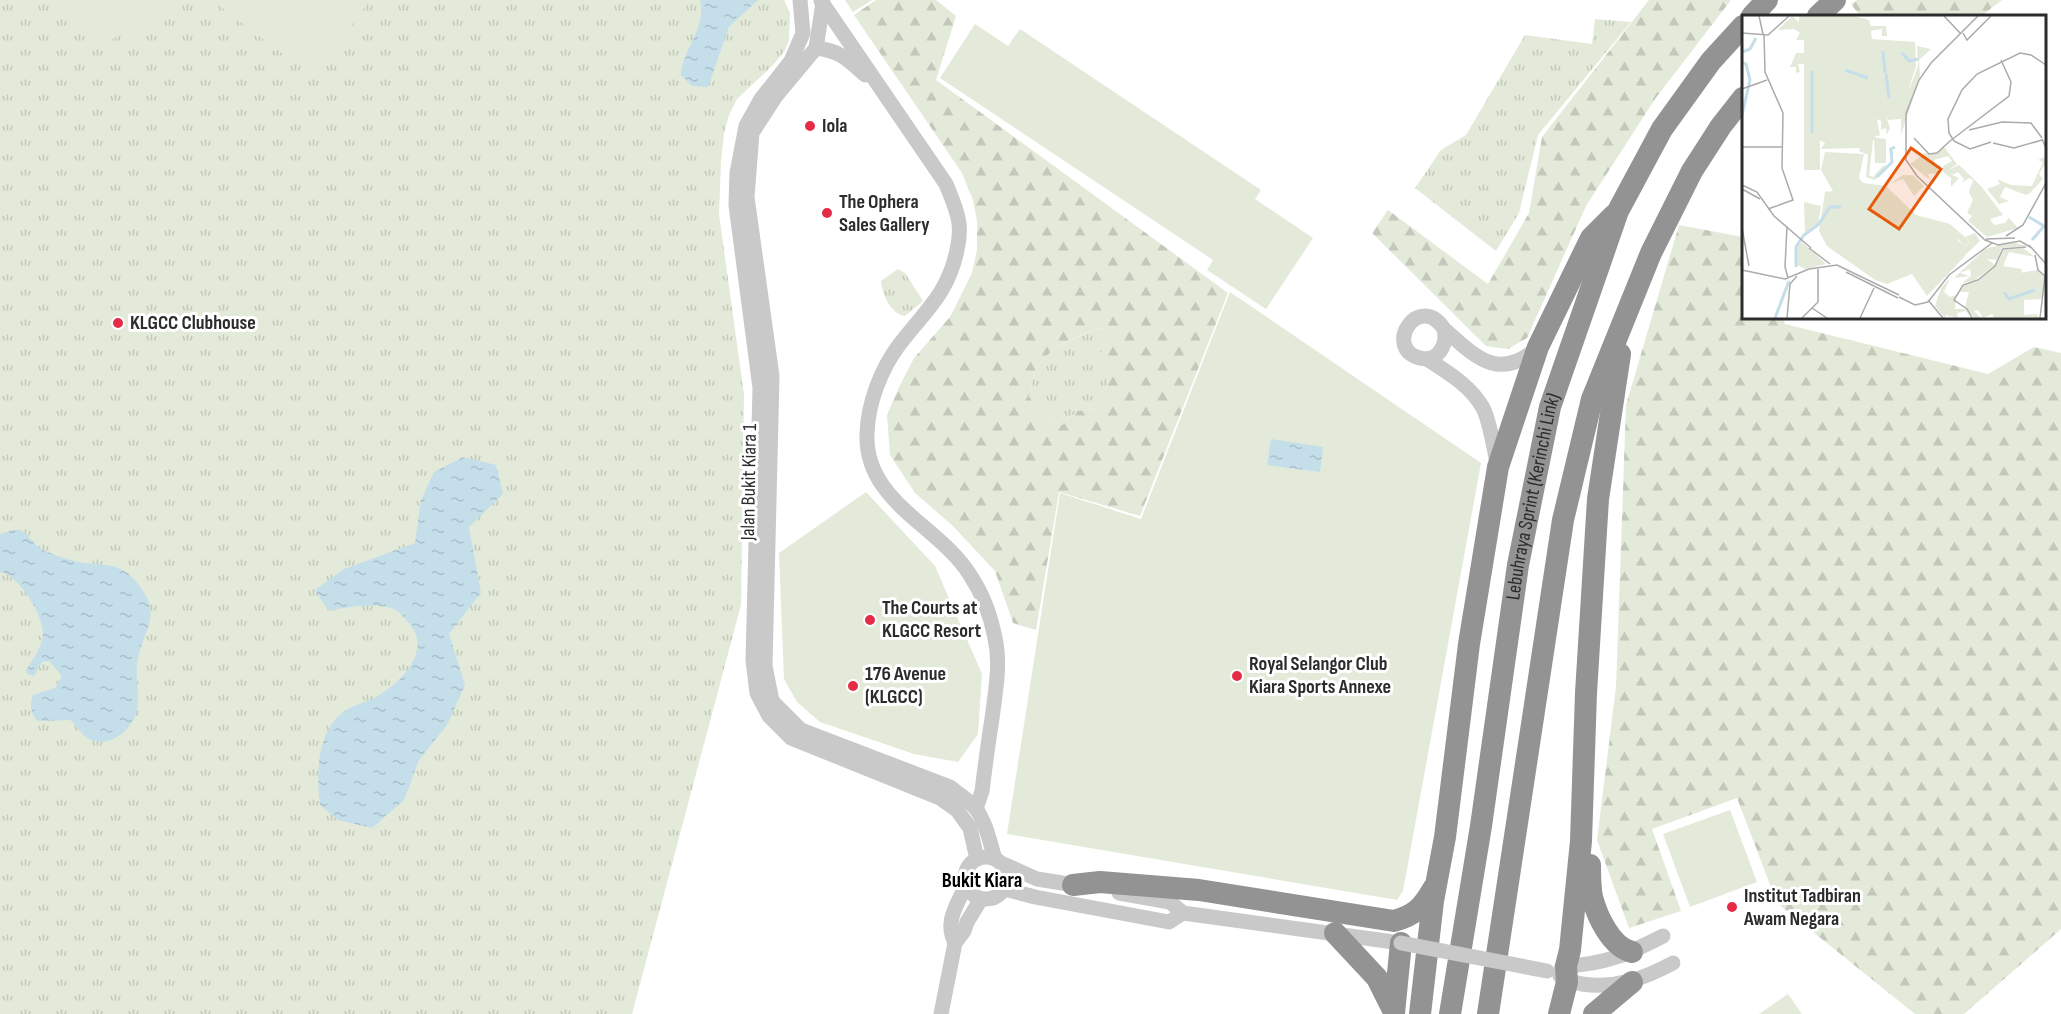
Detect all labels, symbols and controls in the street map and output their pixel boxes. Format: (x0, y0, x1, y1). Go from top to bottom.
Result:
inset map (1742, 15, 2046, 320)
place label: Iola (822, 114, 847, 138)
marker: Iola (803, 119, 817, 133)
place label: The Ophera Sales Gallery (839, 190, 930, 237)
marker: The Ophera Sales Gallery (820, 206, 834, 220)
place label: KLGCC Clubhouse (130, 311, 256, 335)
marker: KLGCC Clubhouse (111, 316, 125, 330)
street label: Lebuhraya Sprint (Kerinchi Link) (1501, 390, 1566, 602)
street label: Jalan Bukit Kiara 1 (736, 423, 762, 542)
place label: The Courts at KLGCC Resort (882, 596, 981, 643)
marker: The Courts at KLGCC Resort (863, 613, 877, 627)
place label: Royal Selangor Club Kiara Sports Annexe (1249, 652, 1391, 699)
place label: 176 Avenue (KLGCC) (865, 662, 946, 709)
marker: Royal Selangor Club Kiara Sports Annexe (1230, 669, 1244, 683)
marker: 176 Avenue (KLGCC) (846, 679, 860, 693)
district label: Bukit Kiara (942, 868, 1022, 893)
place label: Institut Tadbiran Awam Negara (1743, 884, 1861, 931)
marker: Institut Tadbiran Awam Negara (1725, 900, 1739, 914)

